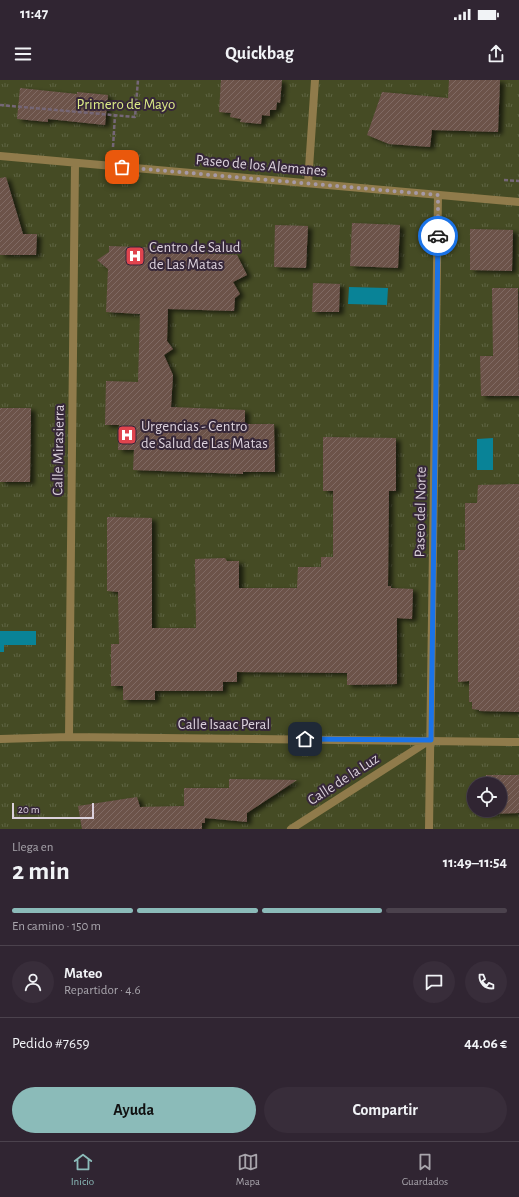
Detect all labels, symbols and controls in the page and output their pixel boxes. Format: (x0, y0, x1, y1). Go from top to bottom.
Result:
text: 11:47 (20, 6, 48, 21)
icon: menu (12, 43, 34, 65)
icon: share (485, 43, 507, 65)
text: Quickbag (225, 45, 294, 63)
park label: Primero de Mayo (77, 97, 175, 112)
pin (105, 150, 139, 184)
street label: Paseo de los Alemanes (195, 152, 327, 179)
icon: bag (111, 156, 133, 178)
courier (418, 216, 458, 256)
icon: car (427, 225, 449, 247)
place label: Centro de Salud de Las Matas (149, 240, 241, 272)
hospital icon: Centro de Salud de Las Matas (124, 245, 146, 267)
street label: Calle Mirasierra (50, 404, 67, 496)
place label: Urgencias - Centro de Salud de Las Matas (141, 419, 268, 451)
hospital icon: Urgencias - Centro de Salud de Las Matas (116, 424, 138, 446)
street label: Paseo del Norte (412, 466, 429, 558)
street label: Calle Isaac Peral (178, 717, 270, 732)
pin (288, 722, 322, 756)
icon: home (294, 728, 316, 750)
street label: Calle de la Luz (305, 751, 382, 808)
map controls (467, 777, 507, 817)
button: locate (467, 777, 507, 817)
scale bar (12, 801, 94, 820)
text: 20 m (18, 804, 39, 815)
text: Llega en (12, 841, 54, 854)
text: 11:49–11:54 (443, 855, 507, 870)
text: 2 min (12, 858, 70, 884)
text: En camino · 150 m (12, 920, 101, 933)
button: person (12, 961, 54, 1003)
button: chat (413, 961, 455, 1003)
button: phone (465, 961, 507, 1003)
text: Mateo (64, 966, 102, 981)
text: Repartidor · 4.6 (64, 984, 141, 997)
text: Pedido #7659 (12, 1036, 89, 1051)
text: 44.06 € (464, 1036, 507, 1051)
button: Ayuda (12, 1087, 256, 1133)
button: Compartir (264, 1087, 507, 1133)
tab: Inicio (71, 1151, 94, 1188)
tab: Mapa (236, 1151, 260, 1188)
tab: Guardados (402, 1151, 448, 1188)

